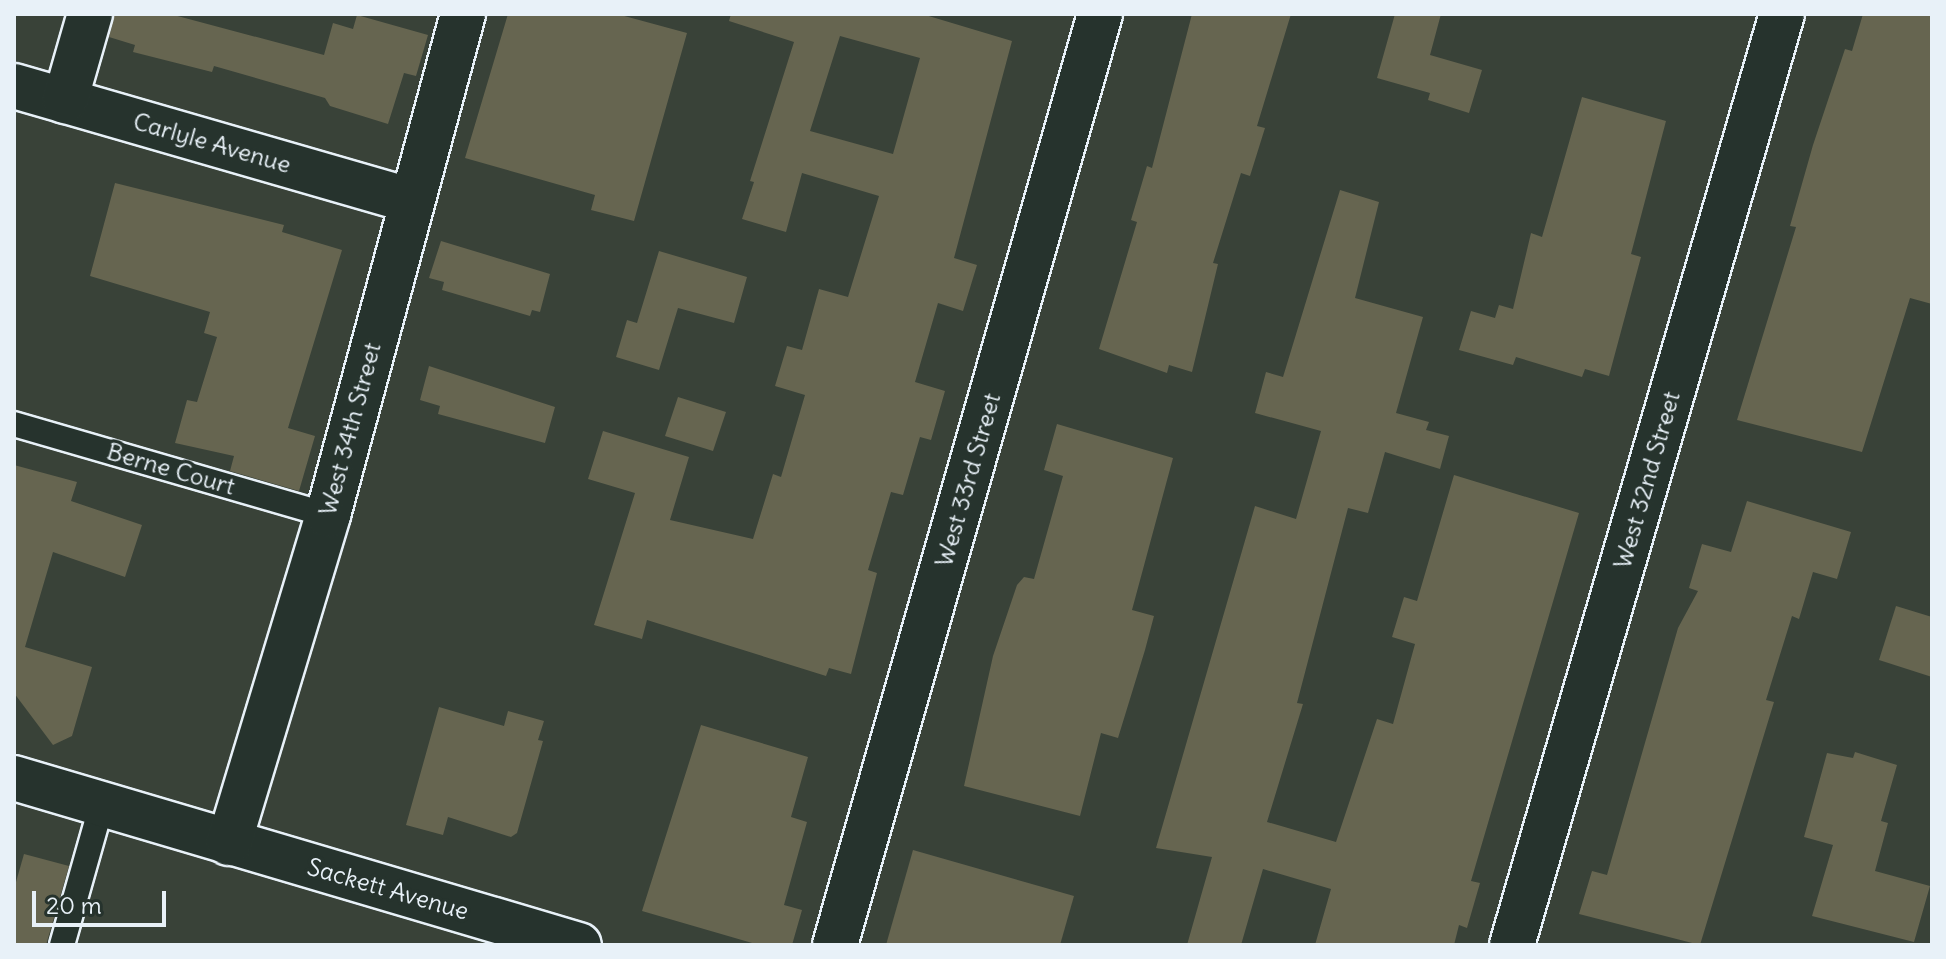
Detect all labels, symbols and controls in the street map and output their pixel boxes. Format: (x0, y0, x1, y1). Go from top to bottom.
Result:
street label: Carlyle Avenue (130, 107, 294, 179)
street label: West 34th Street (313, 339, 387, 519)
street label: West 32nd Street (1608, 388, 1686, 572)
street label: West 33rd Street (929, 390, 1007, 570)
street label: Berne Court (104, 437, 238, 501)
street label: Sackett Avenue (304, 852, 472, 926)
scale bar (36, 875, 170, 925)
text: 20 m (46, 890, 102, 920)

